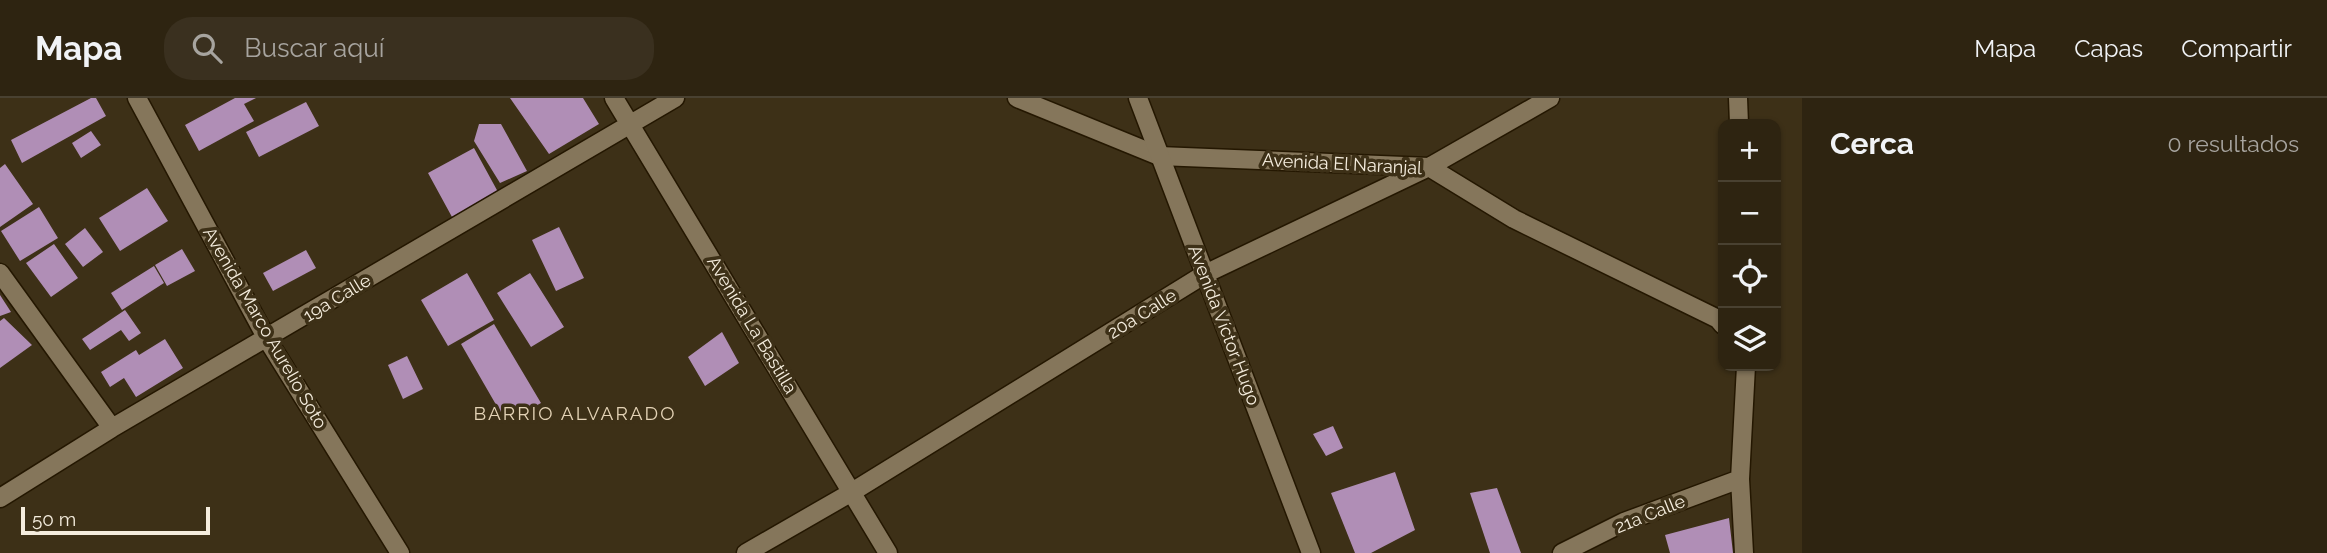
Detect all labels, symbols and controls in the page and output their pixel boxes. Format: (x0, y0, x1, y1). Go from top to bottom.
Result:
search box (164, 17, 654, 80)
text: Mapa (35, 29, 122, 68)
icon: search (188, 29, 226, 67)
text: Buscar aquí (244, 33, 384, 63)
text: Mapa (1974, 34, 2036, 63)
text: Capas (2074, 34, 2143, 63)
text: Compartir (2181, 34, 2292, 63)
map controls (1718, 119, 1781, 371)
button: + (1718, 119, 1781, 182)
text: Cerca (1830, 126, 1914, 161)
text: 0 resultados (2167, 130, 2299, 157)
street label: Avenida El Naranjal (1261, 149, 1423, 178)
button: − (1718, 182, 1781, 245)
street label: Avenida Marco Aurelio Soto (199, 223, 332, 432)
street label: Avenida Víctor Hugo (1184, 242, 1265, 408)
button: locate (1718, 245, 1781, 308)
street label: Avenida La Bastilla (703, 252, 802, 397)
street label: 19a Calle (299, 269, 375, 326)
street label: 20a Calle (1103, 284, 1180, 343)
button: layers (1718, 308, 1781, 371)
district label: BARRIO ALVARADO (474, 402, 676, 424)
street label: 21a Calle (1612, 490, 1688, 537)
scale bar (21, 504, 210, 536)
text: 50 m (32, 508, 76, 530)

